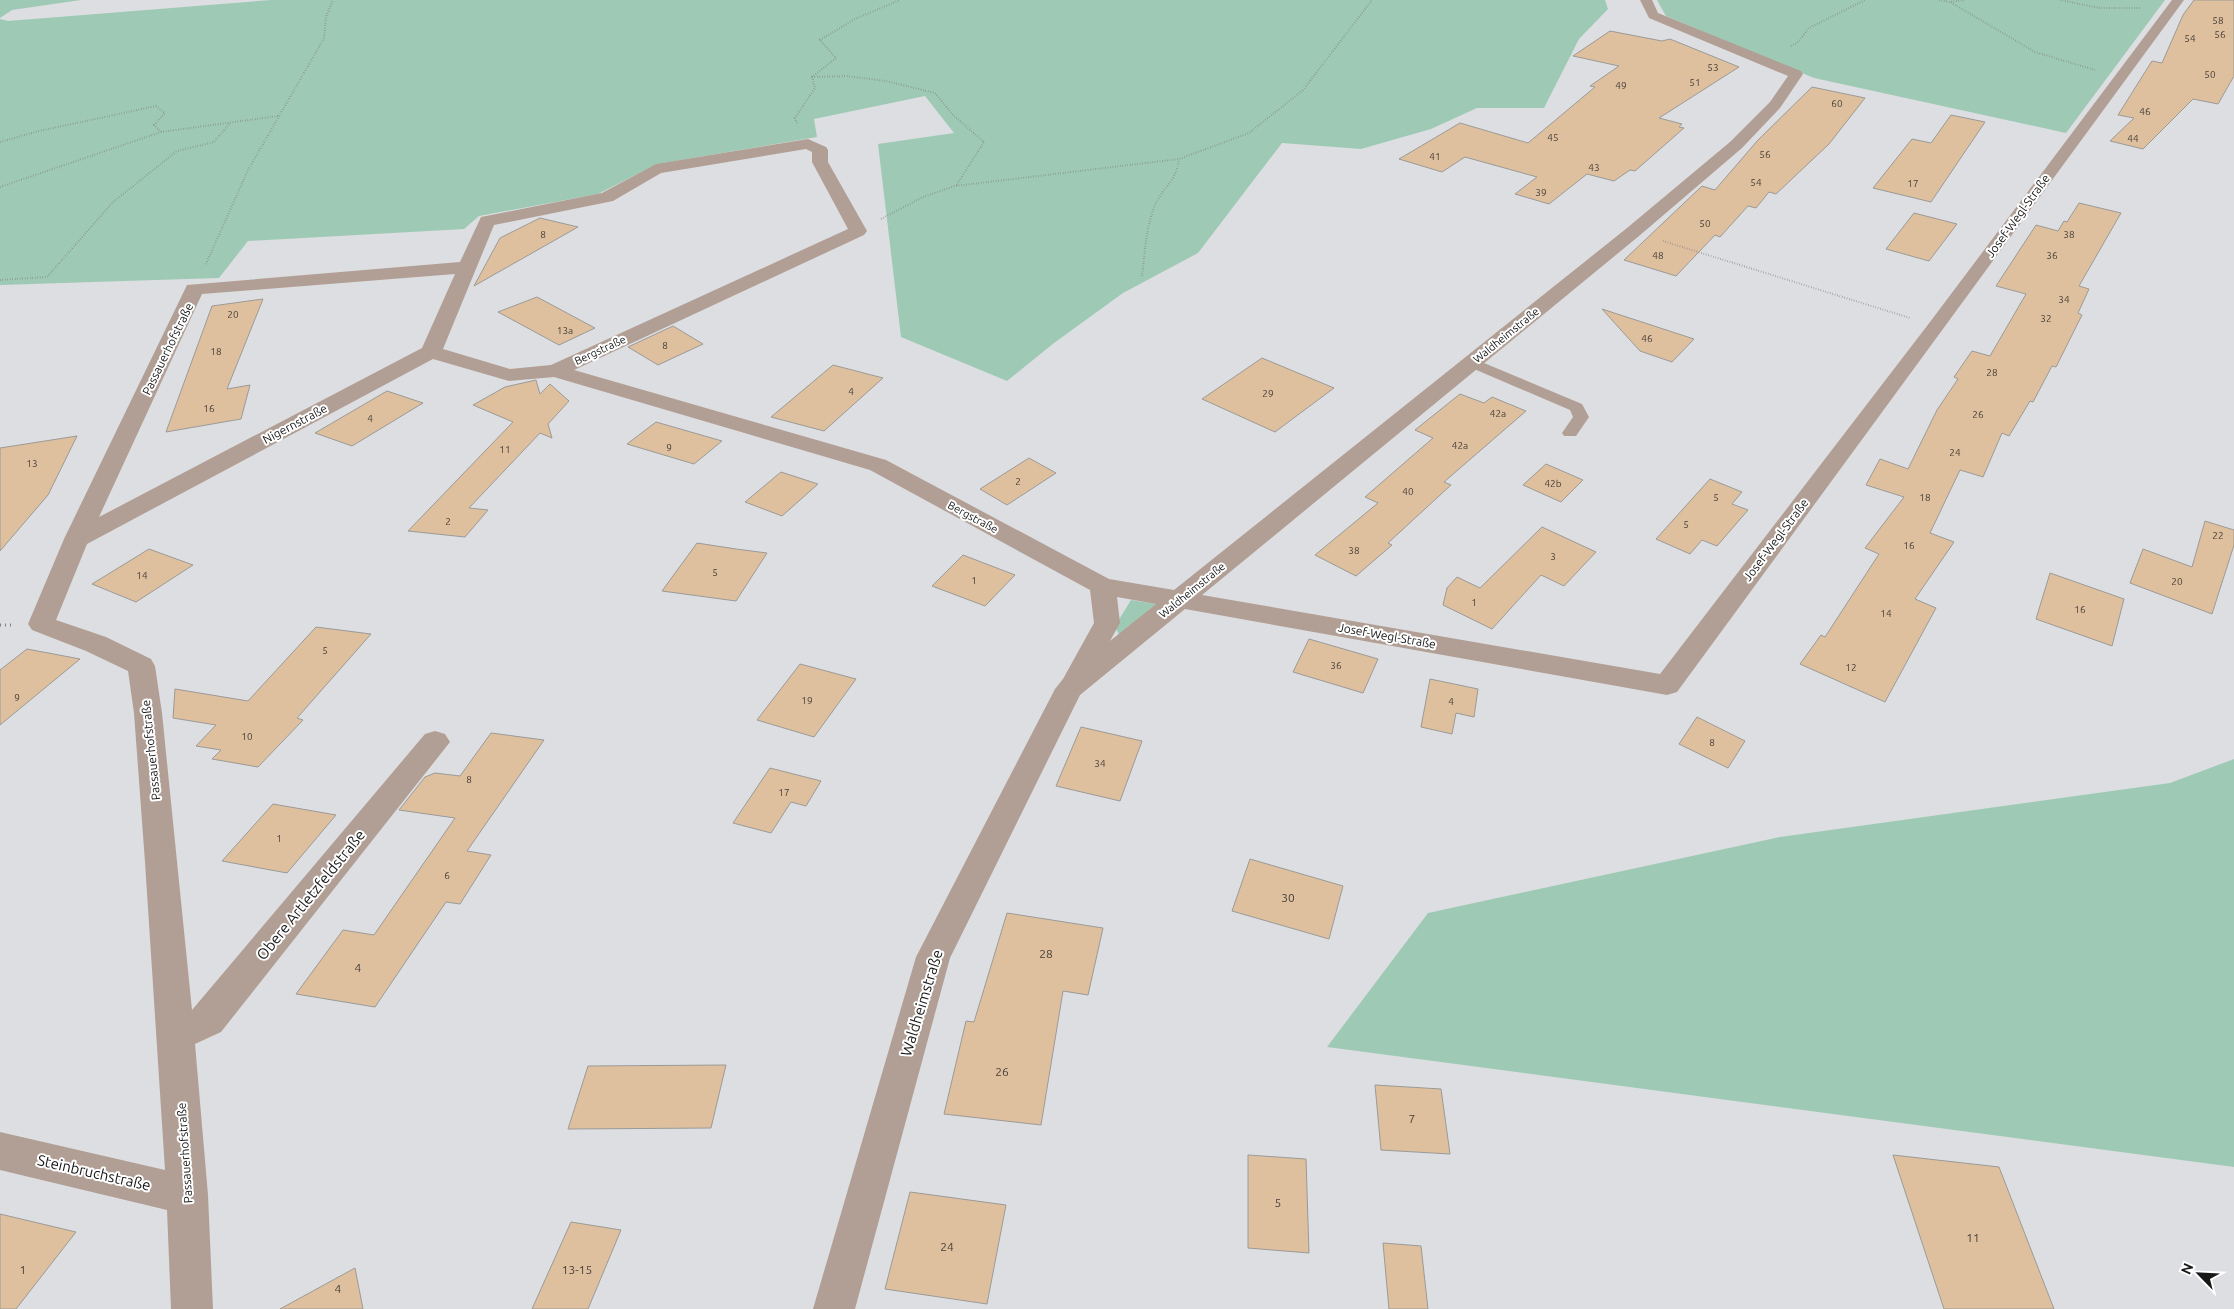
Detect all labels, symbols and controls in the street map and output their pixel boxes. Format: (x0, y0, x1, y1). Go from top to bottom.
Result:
house number: 58 (2212, 15, 2224, 26)
house number: 56 (2214, 29, 2226, 40)
house number: 54 (2184, 33, 2196, 44)
house number: 53 (1707, 62, 1719, 73)
house number: 50 (2204, 69, 2216, 80)
house number: 51 (1689, 77, 1701, 88)
house number: 49 (1615, 80, 1627, 91)
house number: 60 (1831, 98, 1843, 109)
house number: 46 (2139, 106, 2151, 117)
house number: 45 (1547, 132, 1559, 143)
house number: 44 (2127, 133, 2139, 144)
house number: 56 (1759, 149, 1771, 160)
house number: 41 (1429, 151, 1441, 162)
house number: 43 (1588, 162, 1600, 173)
street label: Josef-Wegl-Straße (1983, 172, 2052, 260)
house number: 54 (1750, 177, 1762, 188)
house number: 17 (1907, 178, 1919, 189)
house number: 39 (1535, 187, 1547, 198)
house number: 50 (1699, 218, 1711, 229)
house number: 8 (540, 229, 546, 240)
house number: 38 (2063, 229, 2075, 240)
house number: 48 (1652, 250, 1664, 261)
house number: 36 (2046, 250, 2058, 261)
house number: 34 (2058, 294, 2070, 305)
street label: Passauerhofstraße (140, 301, 195, 397)
street label: Waldheimstraße (1471, 305, 1541, 365)
house number: 20 (227, 309, 239, 320)
house number: 32 (2040, 313, 2052, 324)
house number: 13a (557, 325, 573, 336)
street label: Bergstraße (572, 333, 628, 367)
house number: 46 (1641, 333, 1653, 344)
house number: 8 (662, 340, 668, 351)
house number: 18 (210, 346, 222, 357)
house number: 28 (1986, 367, 1998, 378)
house number: 4 (848, 386, 854, 397)
house number: 29 (1262, 388, 1274, 399)
street label: Nigernstraße (260, 401, 329, 446)
house number: 16 (203, 403, 215, 414)
house number: 42a (1490, 408, 1506, 419)
house number: 26 (1972, 409, 1984, 420)
house number: 4 (367, 413, 373, 424)
house number: 42a (1452, 440, 1468, 451)
house number: 9 (666, 442, 672, 453)
house number: 11 (499, 444, 511, 455)
house number: 24 (1949, 447, 1961, 458)
house number: 13 (26, 458, 38, 469)
house number: 2 (1015, 476, 1021, 487)
house number: 42b (1544, 478, 1562, 489)
house number: 40 (1402, 486, 1414, 497)
house number: 5 (1713, 492, 1719, 503)
house number: 18 (1919, 492, 1931, 503)
street label: Josef-Wegl-Straße (1741, 496, 1811, 583)
street label: Bergstraße (946, 499, 1000, 535)
house number: 2 (445, 516, 451, 527)
house number: 5 (1683, 519, 1689, 530)
house number: 22 (2212, 530, 2224, 541)
house number: 16 (1903, 540, 1915, 551)
house number: 38 (1348, 545, 1360, 556)
house number: 3 (1550, 551, 1556, 562)
street label: Waldheimstraße (1157, 560, 1227, 620)
house number: 5 (712, 567, 718, 578)
house number: 14 (136, 570, 148, 581)
house number: 1 (971, 575, 977, 586)
house number: 20 (2171, 576, 2183, 587)
house number: 1 (1471, 597, 1477, 608)
house number: 16 (2074, 604, 2086, 615)
house number: 14 (1880, 608, 1892, 619)
street label: Josef-Wegl-Straße (1337, 620, 1437, 651)
house number: 5 (322, 645, 328, 656)
house number: 36 (1330, 660, 1342, 671)
house number: 12 (1845, 662, 1857, 673)
house number: 9 (14, 692, 20, 703)
house number: 19 (801, 695, 813, 706)
house number: 4 (1448, 696, 1454, 707)
street label: Passauerhofstraße (139, 699, 162, 801)
house number: 10 (241, 731, 253, 742)
house number: 8 (1709, 737, 1715, 748)
house number: 34 (1094, 758, 1106, 769)
house number: 8 (466, 774, 472, 785)
house number: 17 (778, 787, 790, 798)
street label: Obere Artletzfeldstraße (253, 826, 368, 963)
house number: 1 (276, 833, 282, 844)
house number: 6 (444, 870, 450, 881)
house number: 30 (1281, 891, 1295, 904)
house number: 28 (1039, 947, 1053, 960)
street label: Waldheimstraße (897, 948, 946, 1058)
house number: 4 (355, 961, 362, 974)
house number: 26 (995, 1065, 1009, 1078)
street label: Passauerhofstraße (175, 1102, 195, 1204)
house number: 7 (1409, 1112, 1415, 1125)
street label: Steinbruchstraße (36, 1151, 152, 1194)
house number: 5 (1275, 1196, 1281, 1209)
house number: 11 (1966, 1231, 1980, 1244)
house number: 24 (940, 1240, 954, 1253)
north arrow (2174, 1249, 2224, 1299)
text: N (2178, 1261, 2197, 1277)
house number: 1 (20, 1263, 26, 1276)
house number: 13-15 (562, 1263, 592, 1276)
house number: 4 (335, 1282, 342, 1295)

